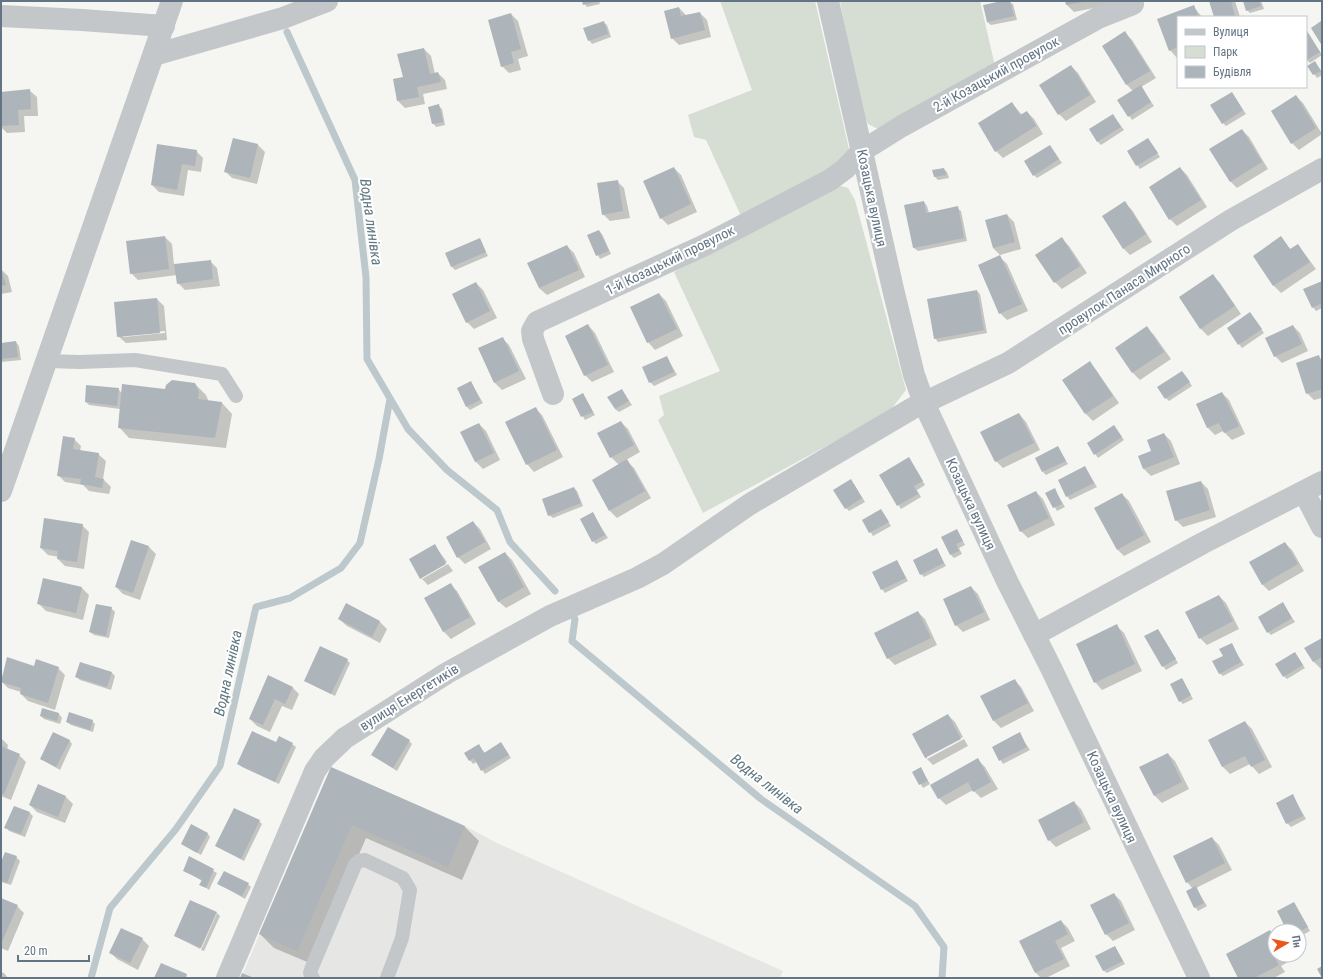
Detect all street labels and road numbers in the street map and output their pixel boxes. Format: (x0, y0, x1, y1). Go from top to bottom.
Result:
street label: 2-й Козацький провулок (930, 33, 1062, 115)
street label: Козацька вулиця (854, 148, 890, 248)
street label: 1-й Козацький провулок (603, 222, 737, 298)
street label: провулок Панаса Мирного (1055, 240, 1193, 338)
street label: Козацька вулиця (943, 456, 999, 552)
street label: вулиця Енергетиків (357, 660, 461, 734)
street label: Козацька вулиця (1084, 749, 1140, 845)

